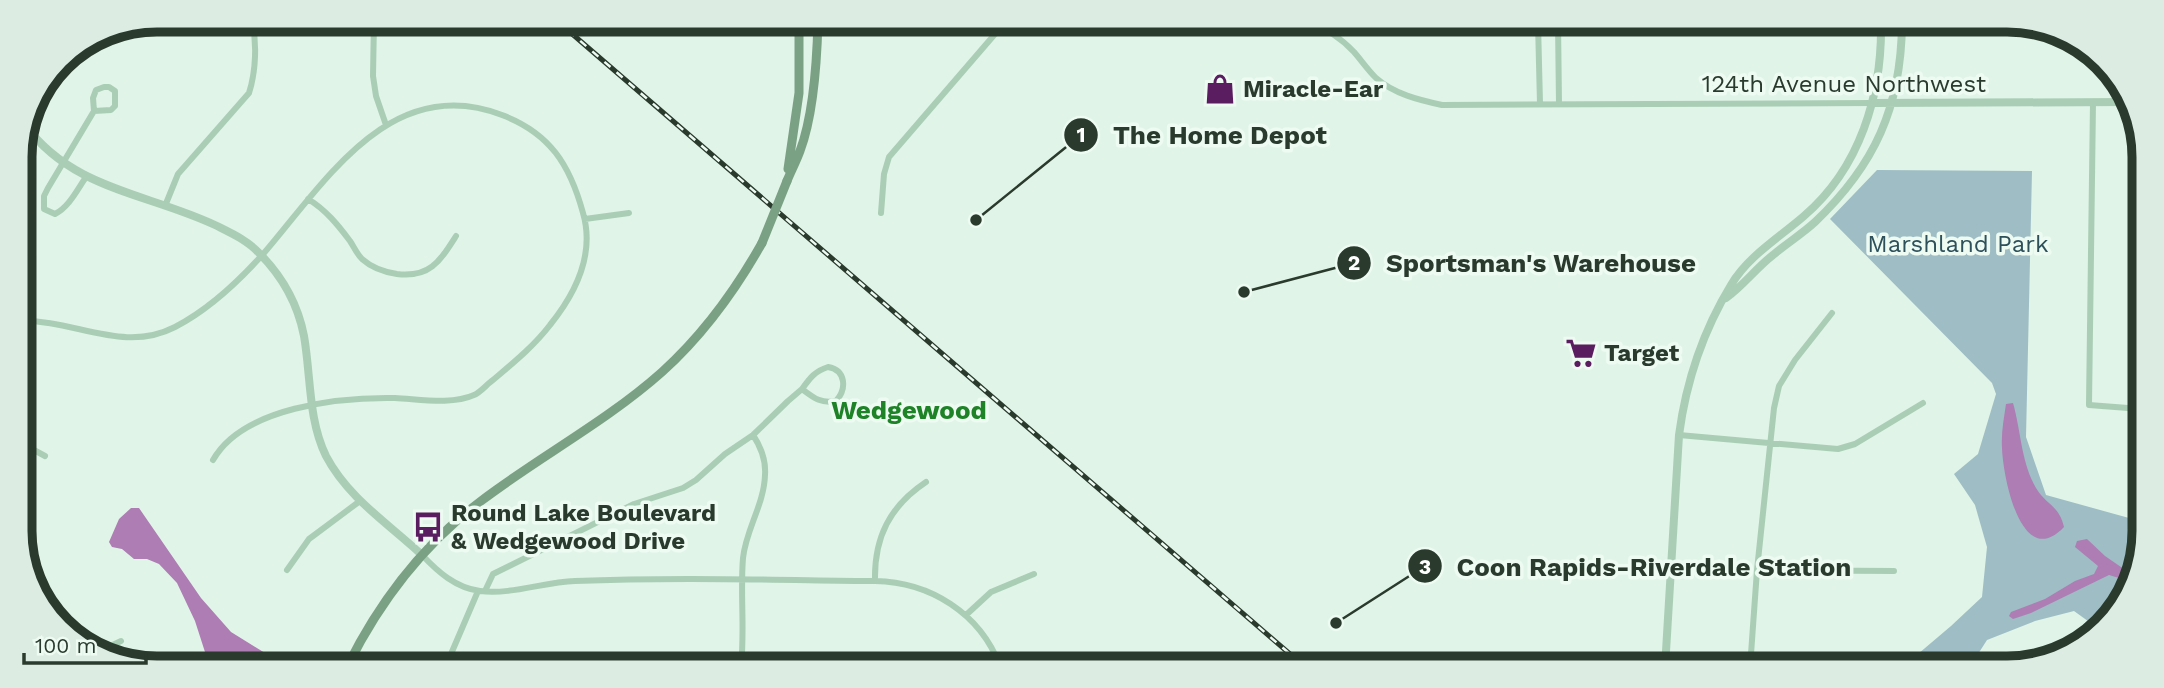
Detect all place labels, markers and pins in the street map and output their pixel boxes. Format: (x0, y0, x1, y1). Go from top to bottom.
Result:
shop icon: Miracle-Ear (1203, 72, 1237, 106)
place label: Miracle-Ear (1243, 75, 1384, 103)
callout: The Home Depot (1064, 111, 1341, 158)
callout: Sportsman's Warehouse (1337, 239, 1710, 286)
supermarket icon: Target (1564, 336, 1598, 370)
place label: Target (1604, 339, 1680, 367)
place label: Round Lake Boulevard & Wedgewood Drive (451, 499, 716, 555)
bus stop icon: Round Lake Boulevard & Wedgewood Drive (411, 510, 445, 544)
callout: Coon Rapids-Riverdale Station (1407, 543, 1865, 590)

